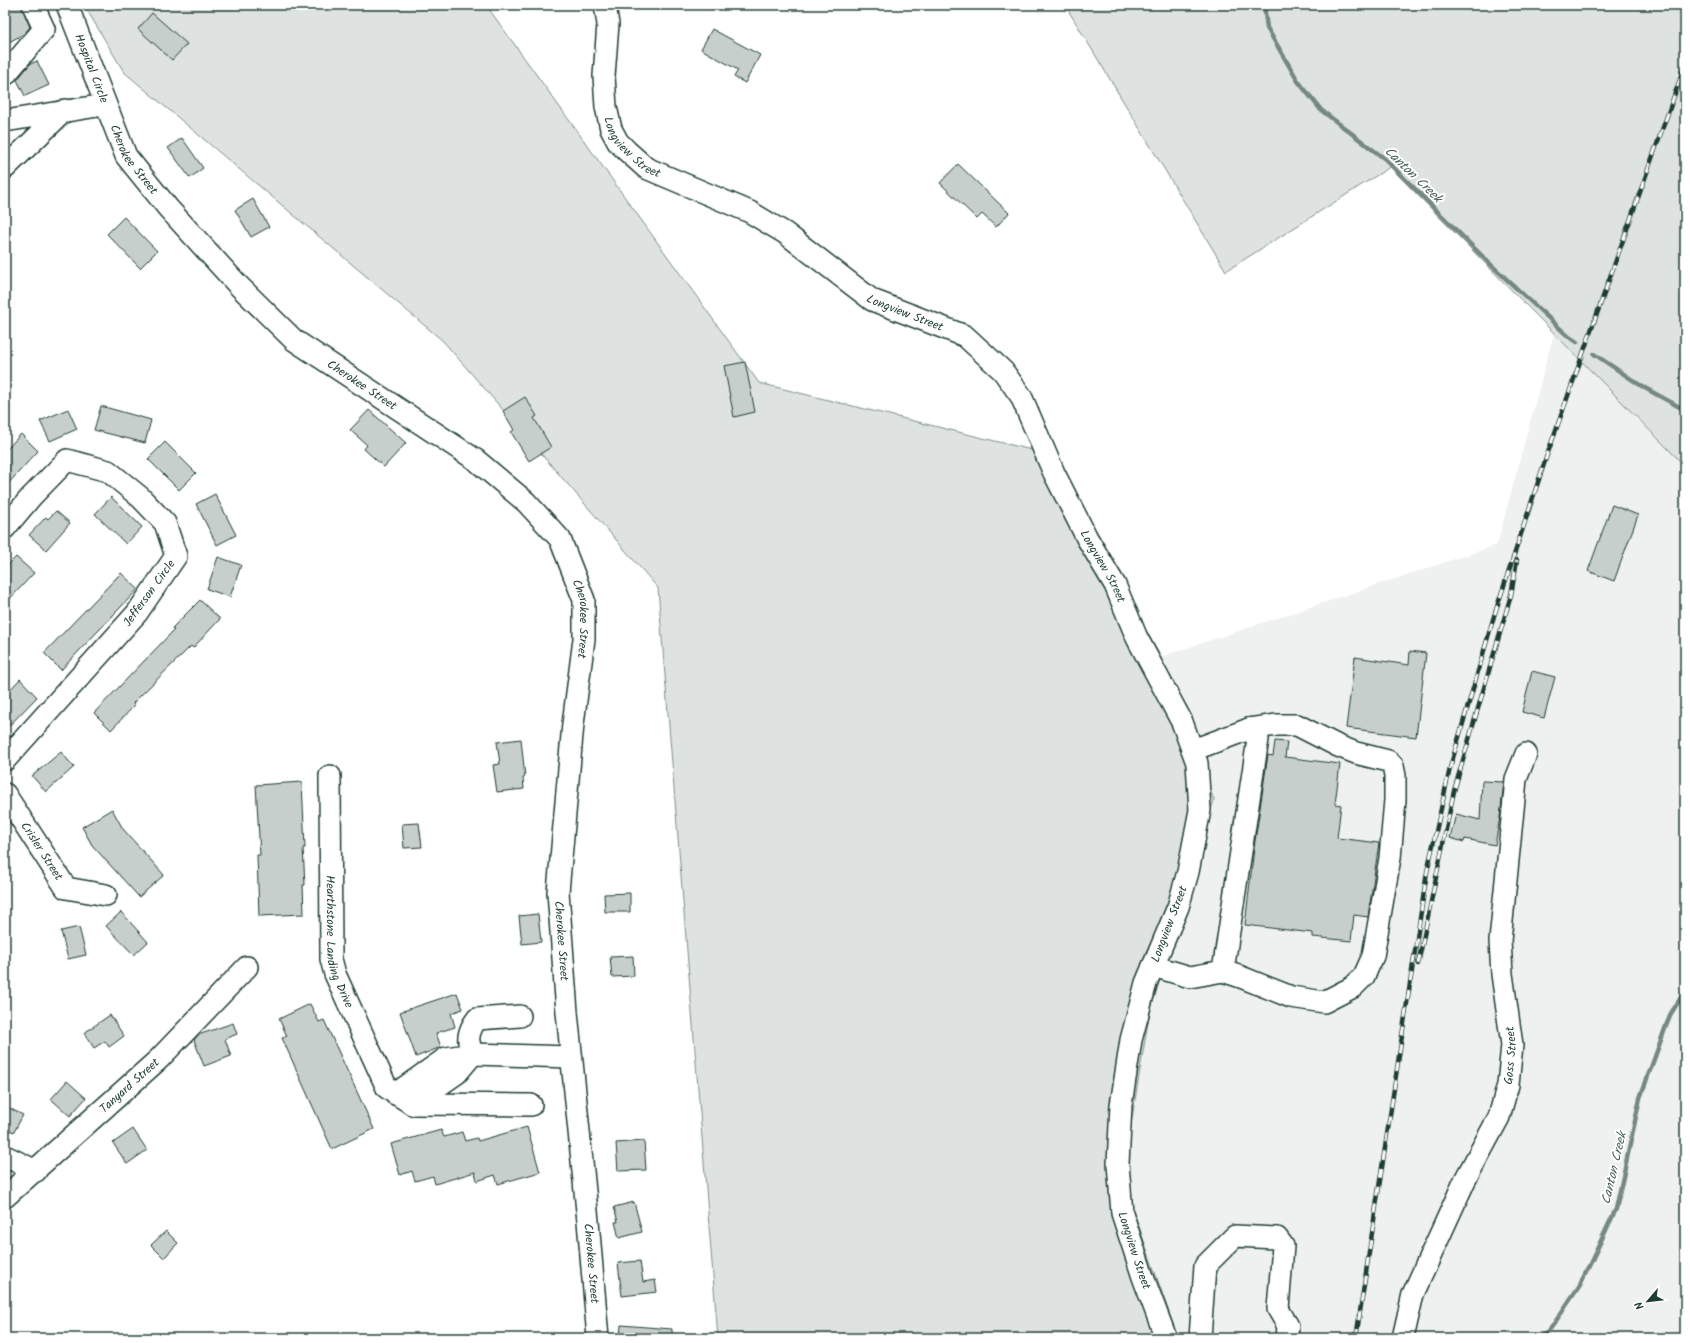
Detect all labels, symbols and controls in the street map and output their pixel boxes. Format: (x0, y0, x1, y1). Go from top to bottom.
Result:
street label: Hospital Circle (69, 31, 114, 107)
street label: Longview Street (598, 115, 664, 183)
street label: Cherokee Street (105, 122, 163, 199)
water label: Canton Creek (1379, 142, 1448, 210)
street label: Longview Street (862, 290, 946, 337)
street label: Cherokee Street (323, 355, 401, 415)
street label: Longview Street (1075, 527, 1130, 606)
street label: Jefferson Circle (119, 555, 181, 631)
street label: Cherokee Street (567, 576, 593, 660)
street label: Crisler Street (15, 818, 68, 885)
street label: Hearthstone Landing Drive (321, 875, 358, 1012)
street label: Longview Street (1146, 883, 1193, 965)
street label: Cherokee Street (549, 900, 574, 982)
street label: Goss Street (1499, 1025, 1522, 1085)
street label: Tanyard Street (95, 1054, 164, 1118)
water label: Canton Creek (1596, 1128, 1633, 1207)
street label: Longview Street (1112, 1209, 1156, 1293)
street label: Cherokee Street (578, 1223, 604, 1305)
north arrow (1628, 1281, 1668, 1321)
text: N (1630, 1298, 1650, 1313)

